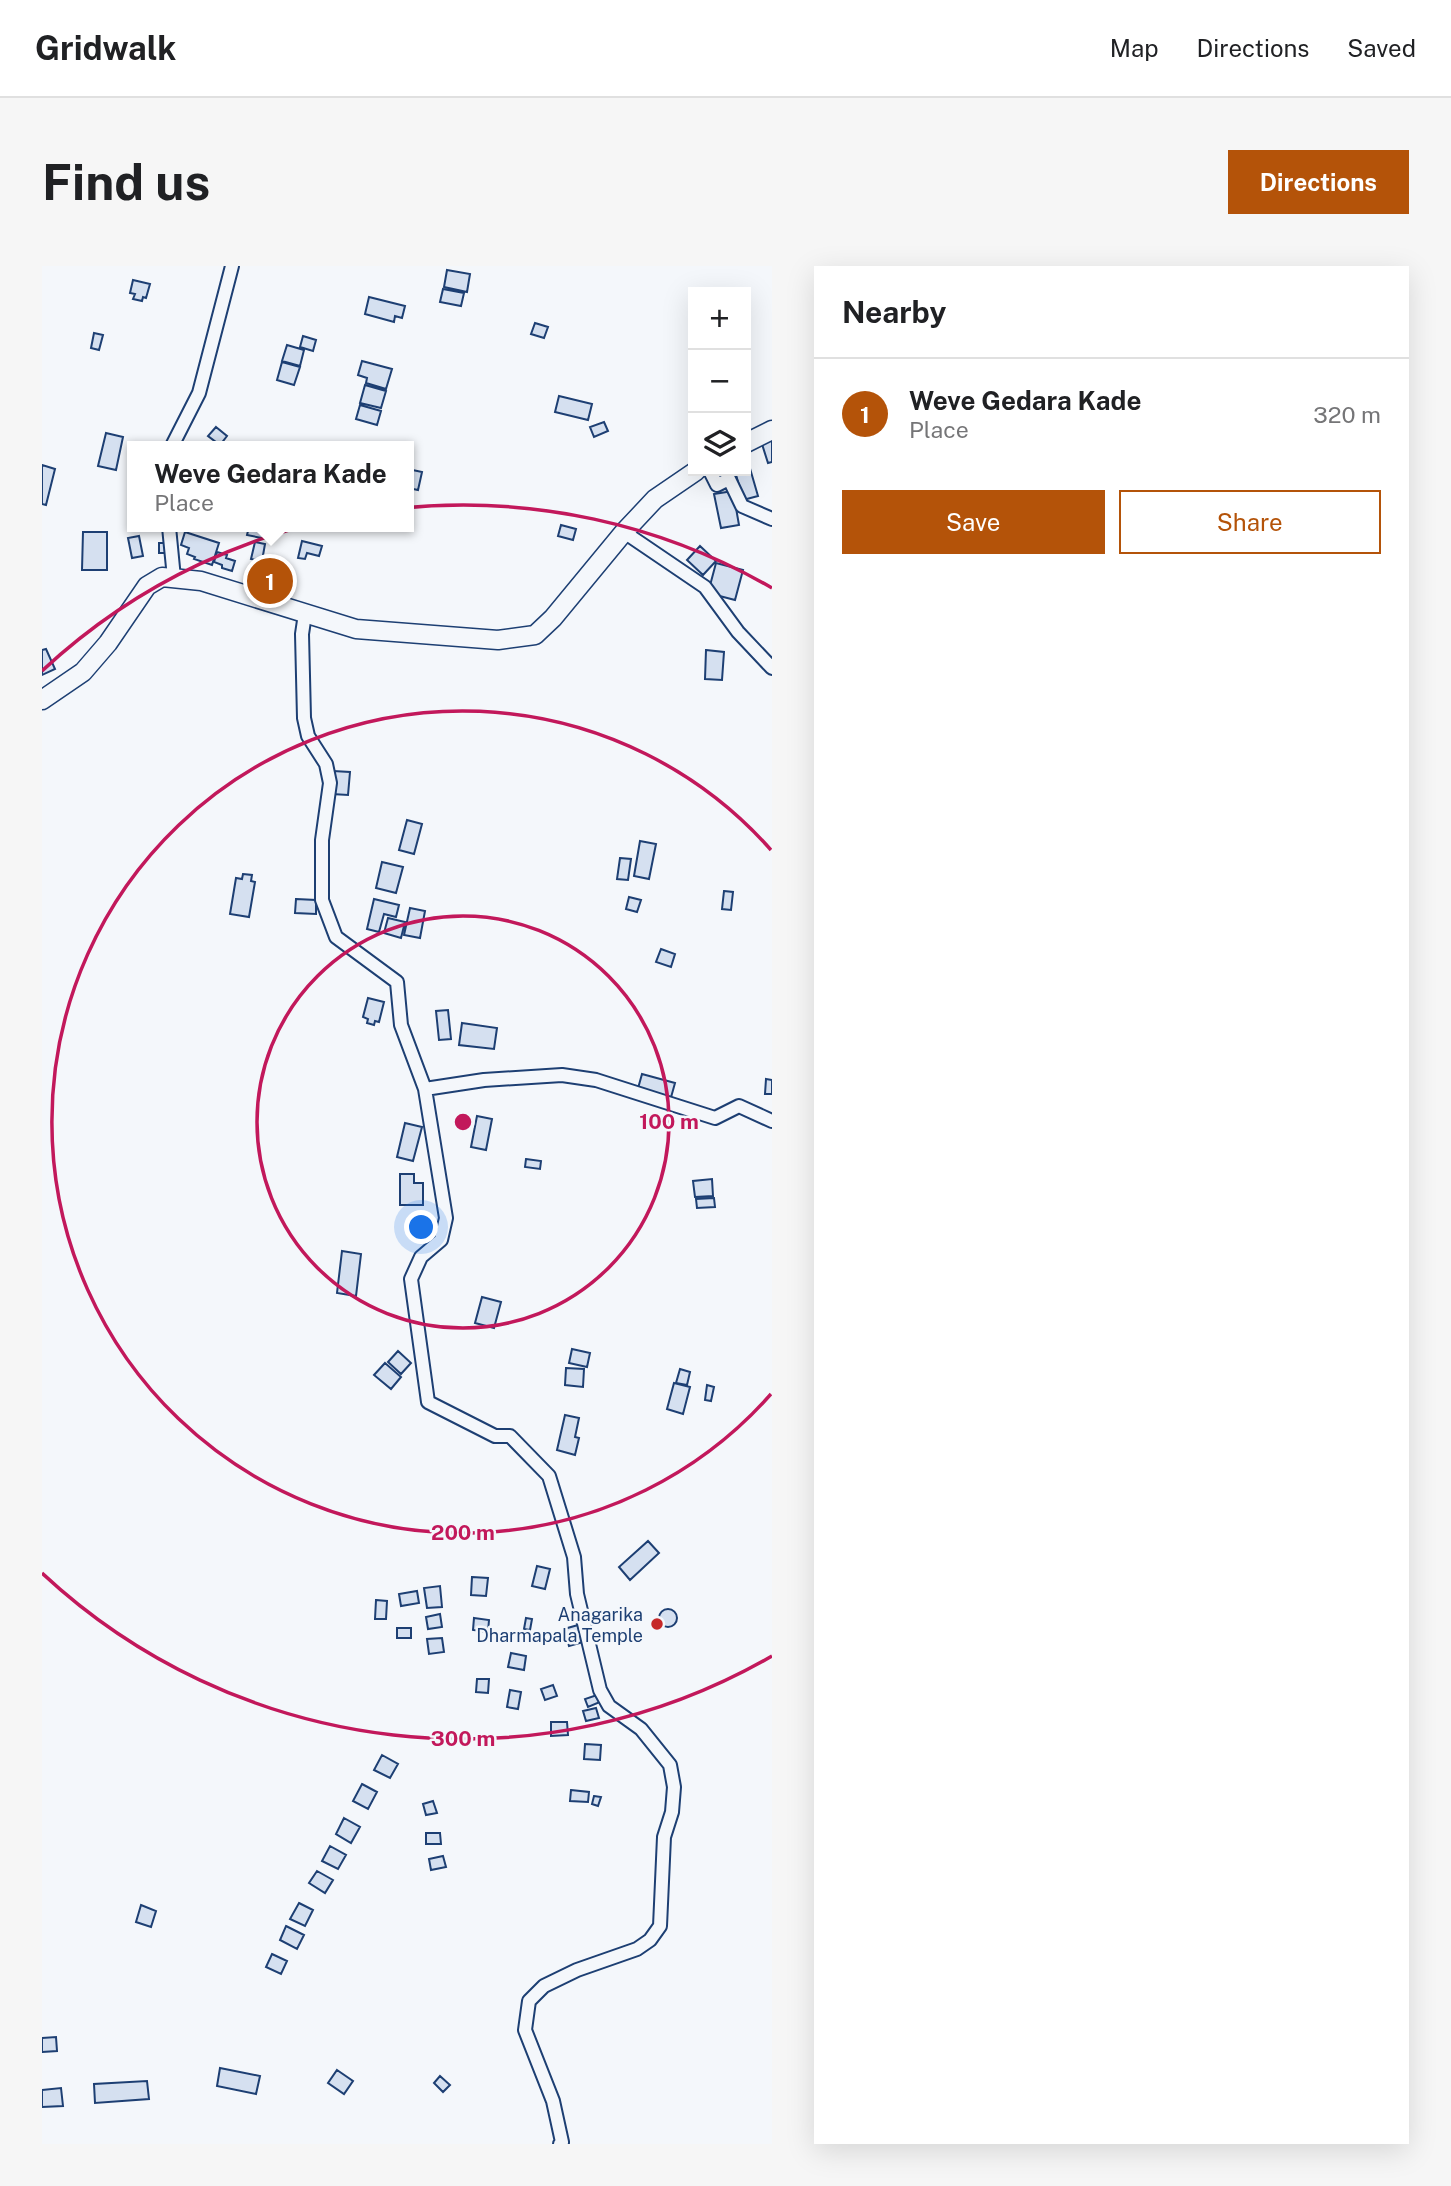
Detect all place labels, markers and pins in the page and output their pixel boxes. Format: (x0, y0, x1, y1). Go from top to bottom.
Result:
pin: 1 (247, 555, 293, 607)
centre of rings (451, 1110, 475, 1134)
place label: Anagarika Dharmapala Temple (476, 1604, 643, 1646)
marker: Anagarika Dharmapala Temple (649, 1616, 665, 1632)

